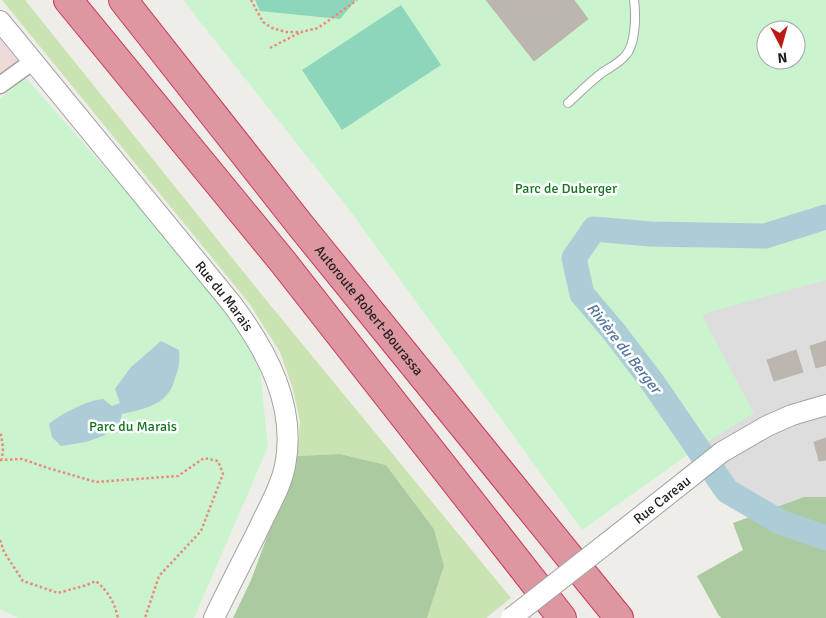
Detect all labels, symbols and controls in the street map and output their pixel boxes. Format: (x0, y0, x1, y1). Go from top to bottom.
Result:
north arrow (756, 20, 806, 70)
text: N (777, 48, 788, 66)
park label: Parc de Duberger (515, 180, 618, 197)
street label: Autoroute Robert-Bourassa (311, 241, 427, 379)
street label: Rue du Marais (192, 257, 257, 334)
water label: Rivière du Berger (583, 299, 666, 399)
park label: Parc du Marais (89, 418, 177, 435)
street label: Rue Careau (630, 472, 694, 527)

